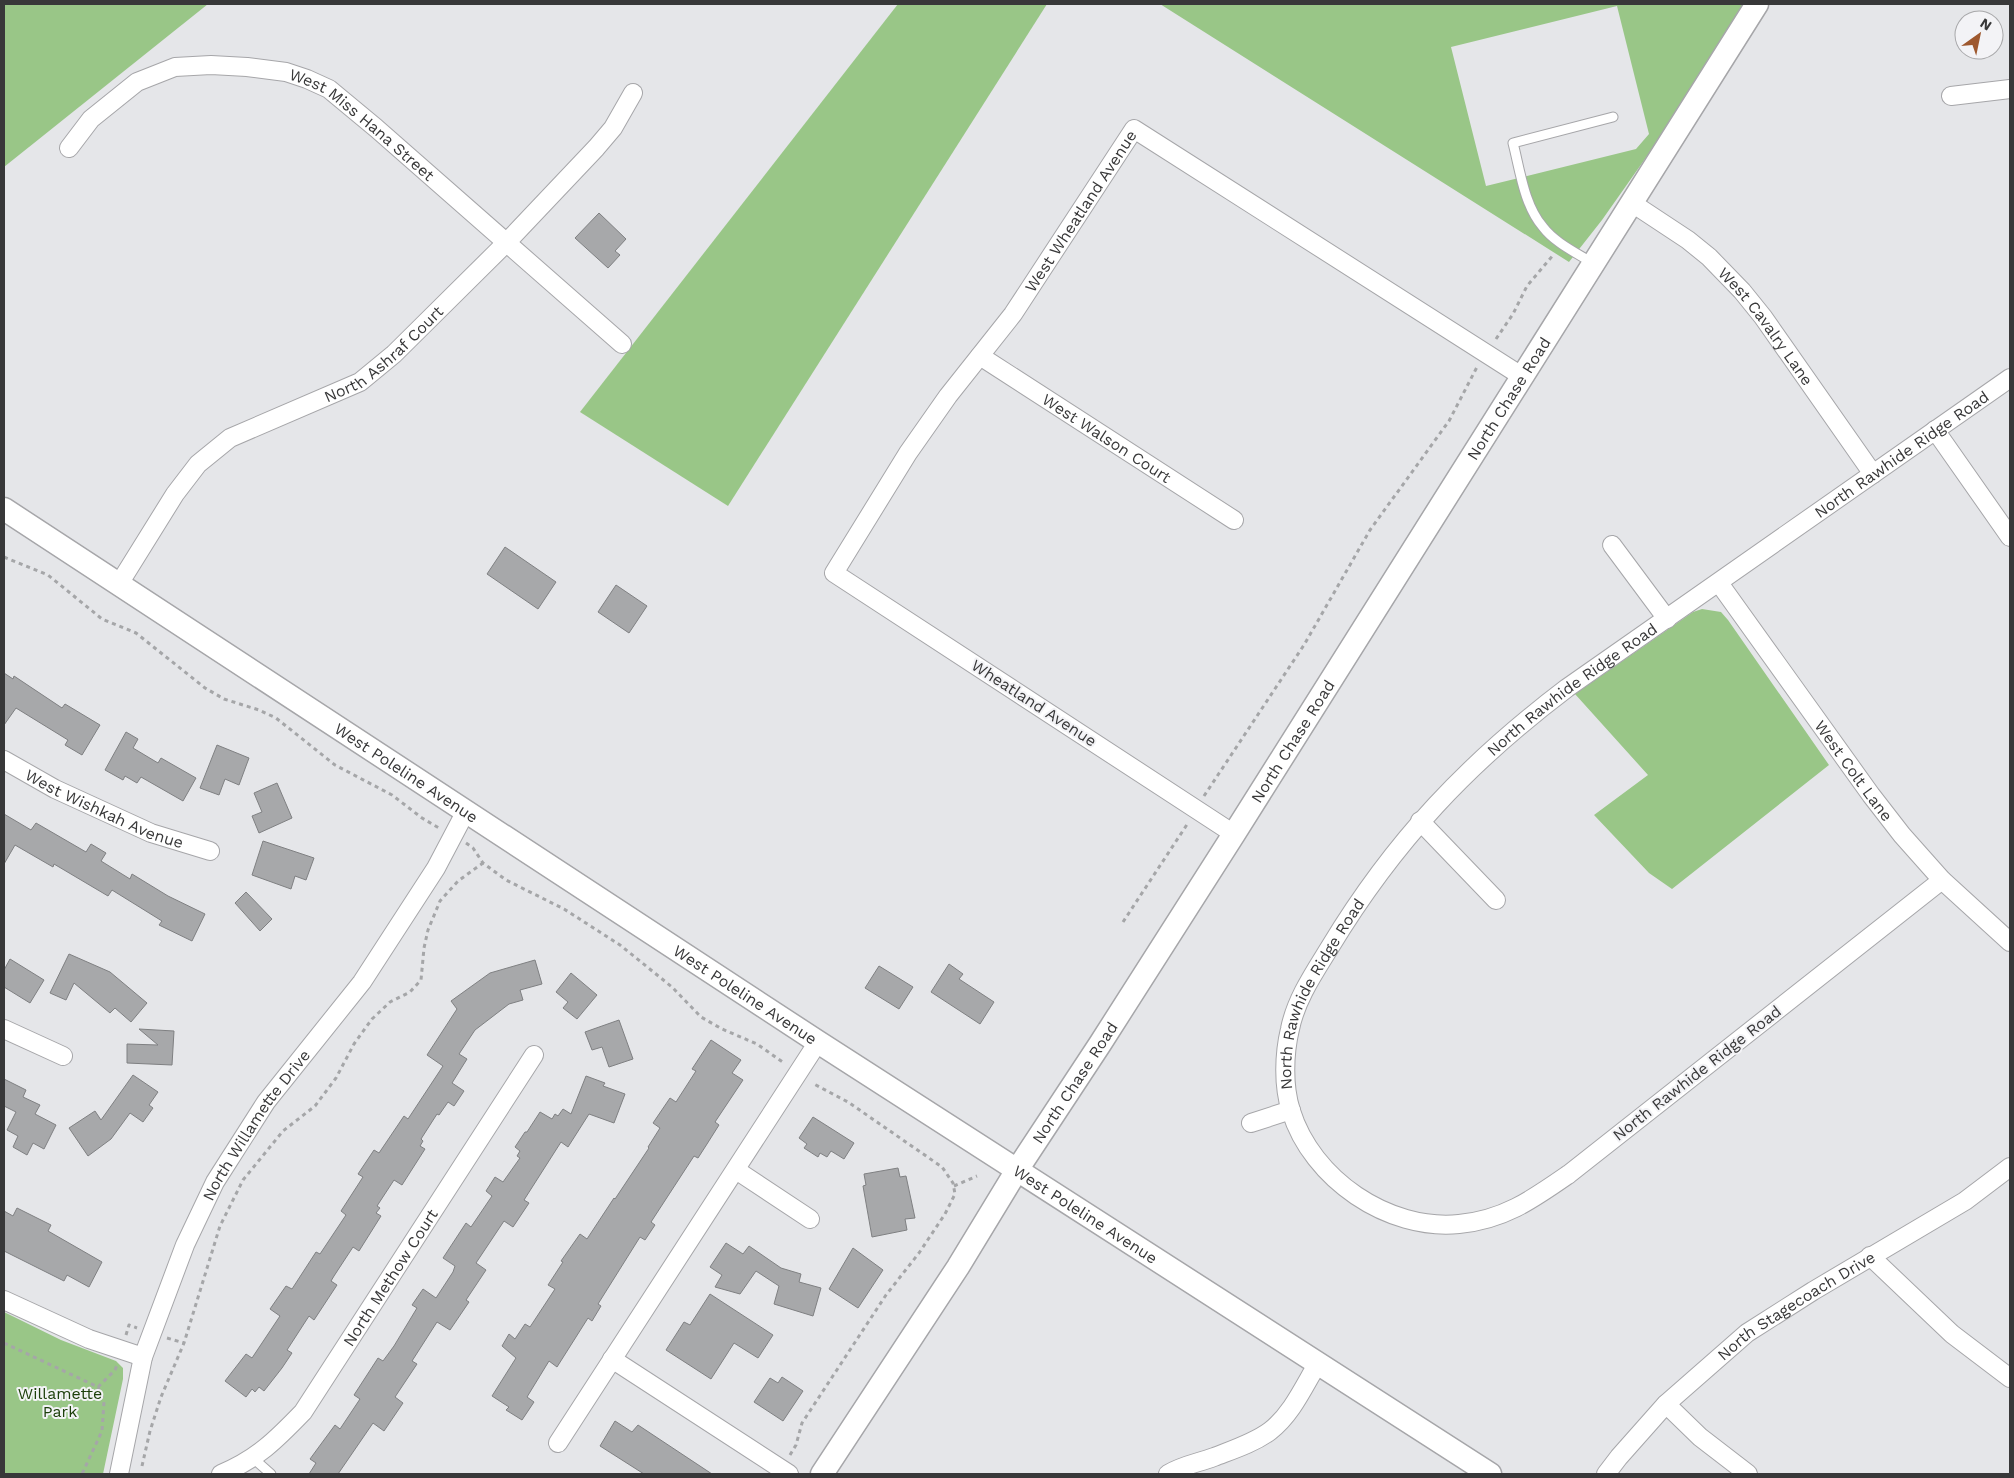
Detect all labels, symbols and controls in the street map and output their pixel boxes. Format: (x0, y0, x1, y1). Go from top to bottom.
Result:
north arrow (1954, 10, 2004, 60)
text: N (1977, 15, 1995, 34)
street label: West Miss Hana Street (287, 64, 439, 185)
street label: West Wheatland Avenue (1021, 126, 1140, 296)
street label: West Cavalry Lane (1715, 263, 1817, 389)
street label: North Ashraf Court (321, 301, 447, 406)
street label: North Chase Road (1463, 334, 1554, 463)
street label: North Rawhide Ridge Road (1811, 386, 1992, 522)
street label: West Walson Court (1039, 389, 1175, 487)
street label: North Rawhide Ridge Road (1483, 619, 1660, 760)
street label: Wheatland Avenue (968, 655, 1100, 751)
street label: North Chase Road (1247, 676, 1338, 806)
street label: West Colt Lane (1811, 716, 1897, 825)
street label: West Poleline Avenue (331, 719, 482, 826)
street label: West Wishkah Avenue (22, 765, 186, 852)
street label: North Rawhide Ridge Road (1276, 895, 1368, 1091)
street label: West Poleline Avenue (670, 940, 821, 1048)
street label: North Rawhide Ridge Road (1609, 1001, 1785, 1145)
street label: North Chase Road (1028, 1018, 1121, 1147)
street label: North Willamette Drive (198, 1046, 314, 1203)
street label: West Poleline Avenue (1010, 1161, 1161, 1267)
street label: North Methow Court (339, 1205, 442, 1350)
street label: North Stagecoach Drive (1713, 1247, 1878, 1364)
park label: Willamette Park (18, 1384, 102, 1421)

